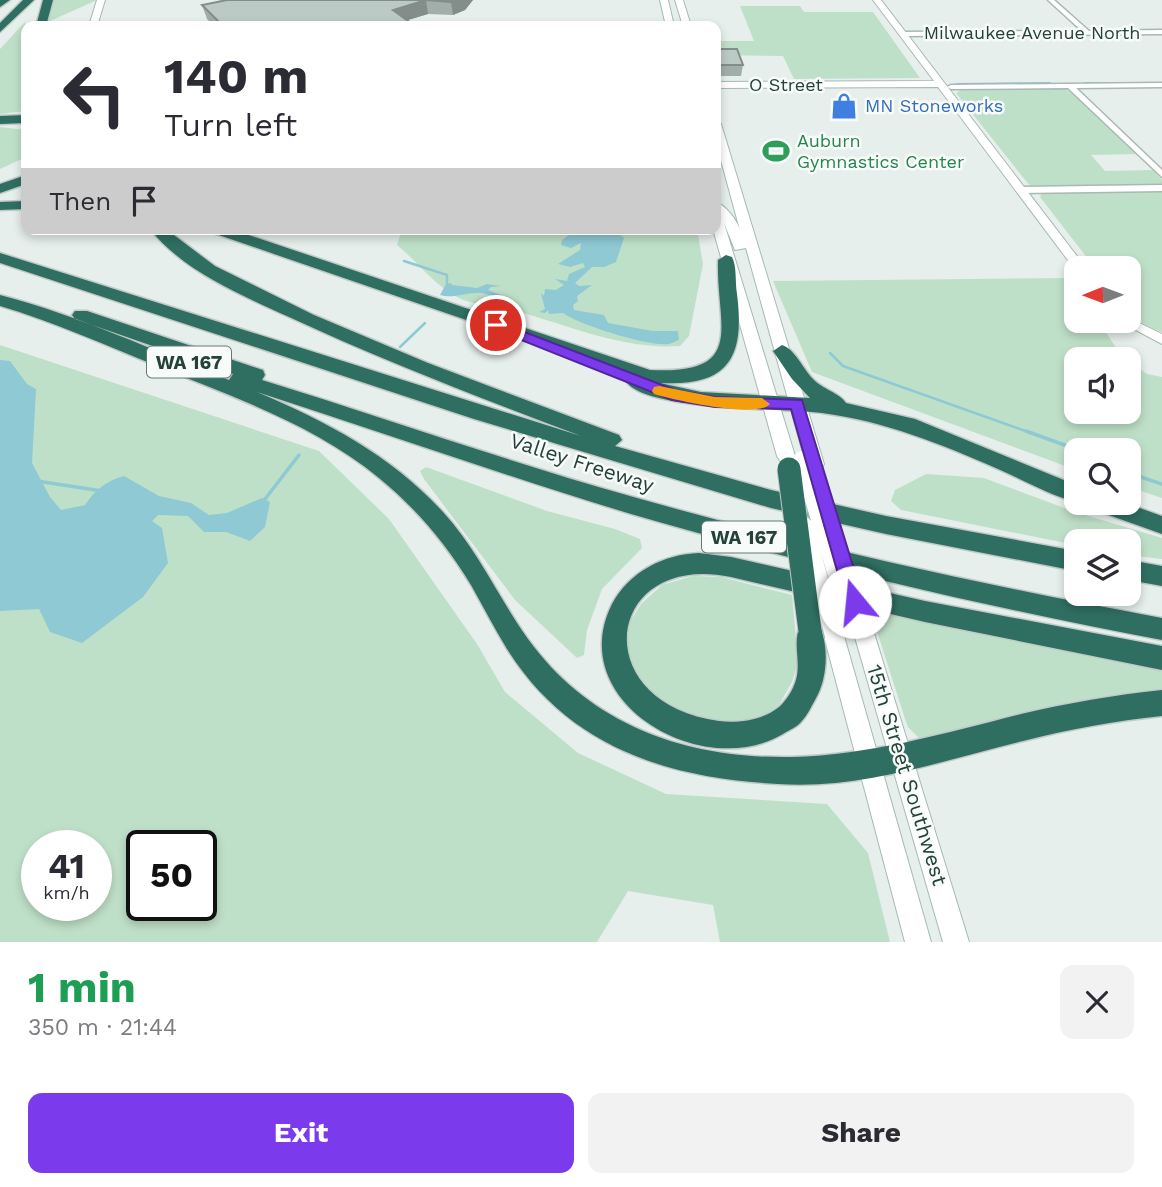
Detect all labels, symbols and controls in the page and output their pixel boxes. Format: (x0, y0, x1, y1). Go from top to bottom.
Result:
street label: Milwaukee Avenue North (924, 22, 1140, 43)
text: 140 m (164, 47, 308, 105)
icon: left (49, 49, 140, 140)
street label: O Street (749, 74, 823, 95)
shop icon: MN Stoneworks (829, 91, 859, 121)
place label: MN Stoneworks (865, 95, 1003, 116)
text: Turn left (164, 106, 297, 144)
place label: Auburn Gymnastics Center (797, 130, 964, 172)
sports icon: Auburn Gymnastics Center (761, 136, 791, 166)
icon: arrive (125, 182, 163, 220)
text: Then (49, 186, 111, 216)
north arrow (1064, 256, 1141, 332)
map controls (1064, 256, 1141, 606)
pin (466, 295, 526, 355)
icon: arrive (477, 306, 515, 344)
road number: WA 167 (147, 346, 231, 378)
button: sound (1064, 347, 1141, 424)
street label: Valley Freeway (507, 427, 657, 498)
button: search (1064, 438, 1141, 515)
road number: WA 167 (702, 522, 786, 552)
button: layers (1064, 529, 1141, 606)
position arrow (818, 565, 892, 639)
street label: 15th Street Southwest (862, 661, 953, 888)
speed limit sign: 50 (126, 830, 217, 921)
text: 41 (48, 845, 85, 887)
text: km/h (43, 882, 90, 903)
text: 1 min (28, 963, 136, 1012)
button: close (1060, 965, 1134, 1039)
text: 350 m · 21:44 (28, 1014, 177, 1041)
button: Exit (28, 1093, 574, 1173)
button: Share (588, 1093, 1134, 1173)

